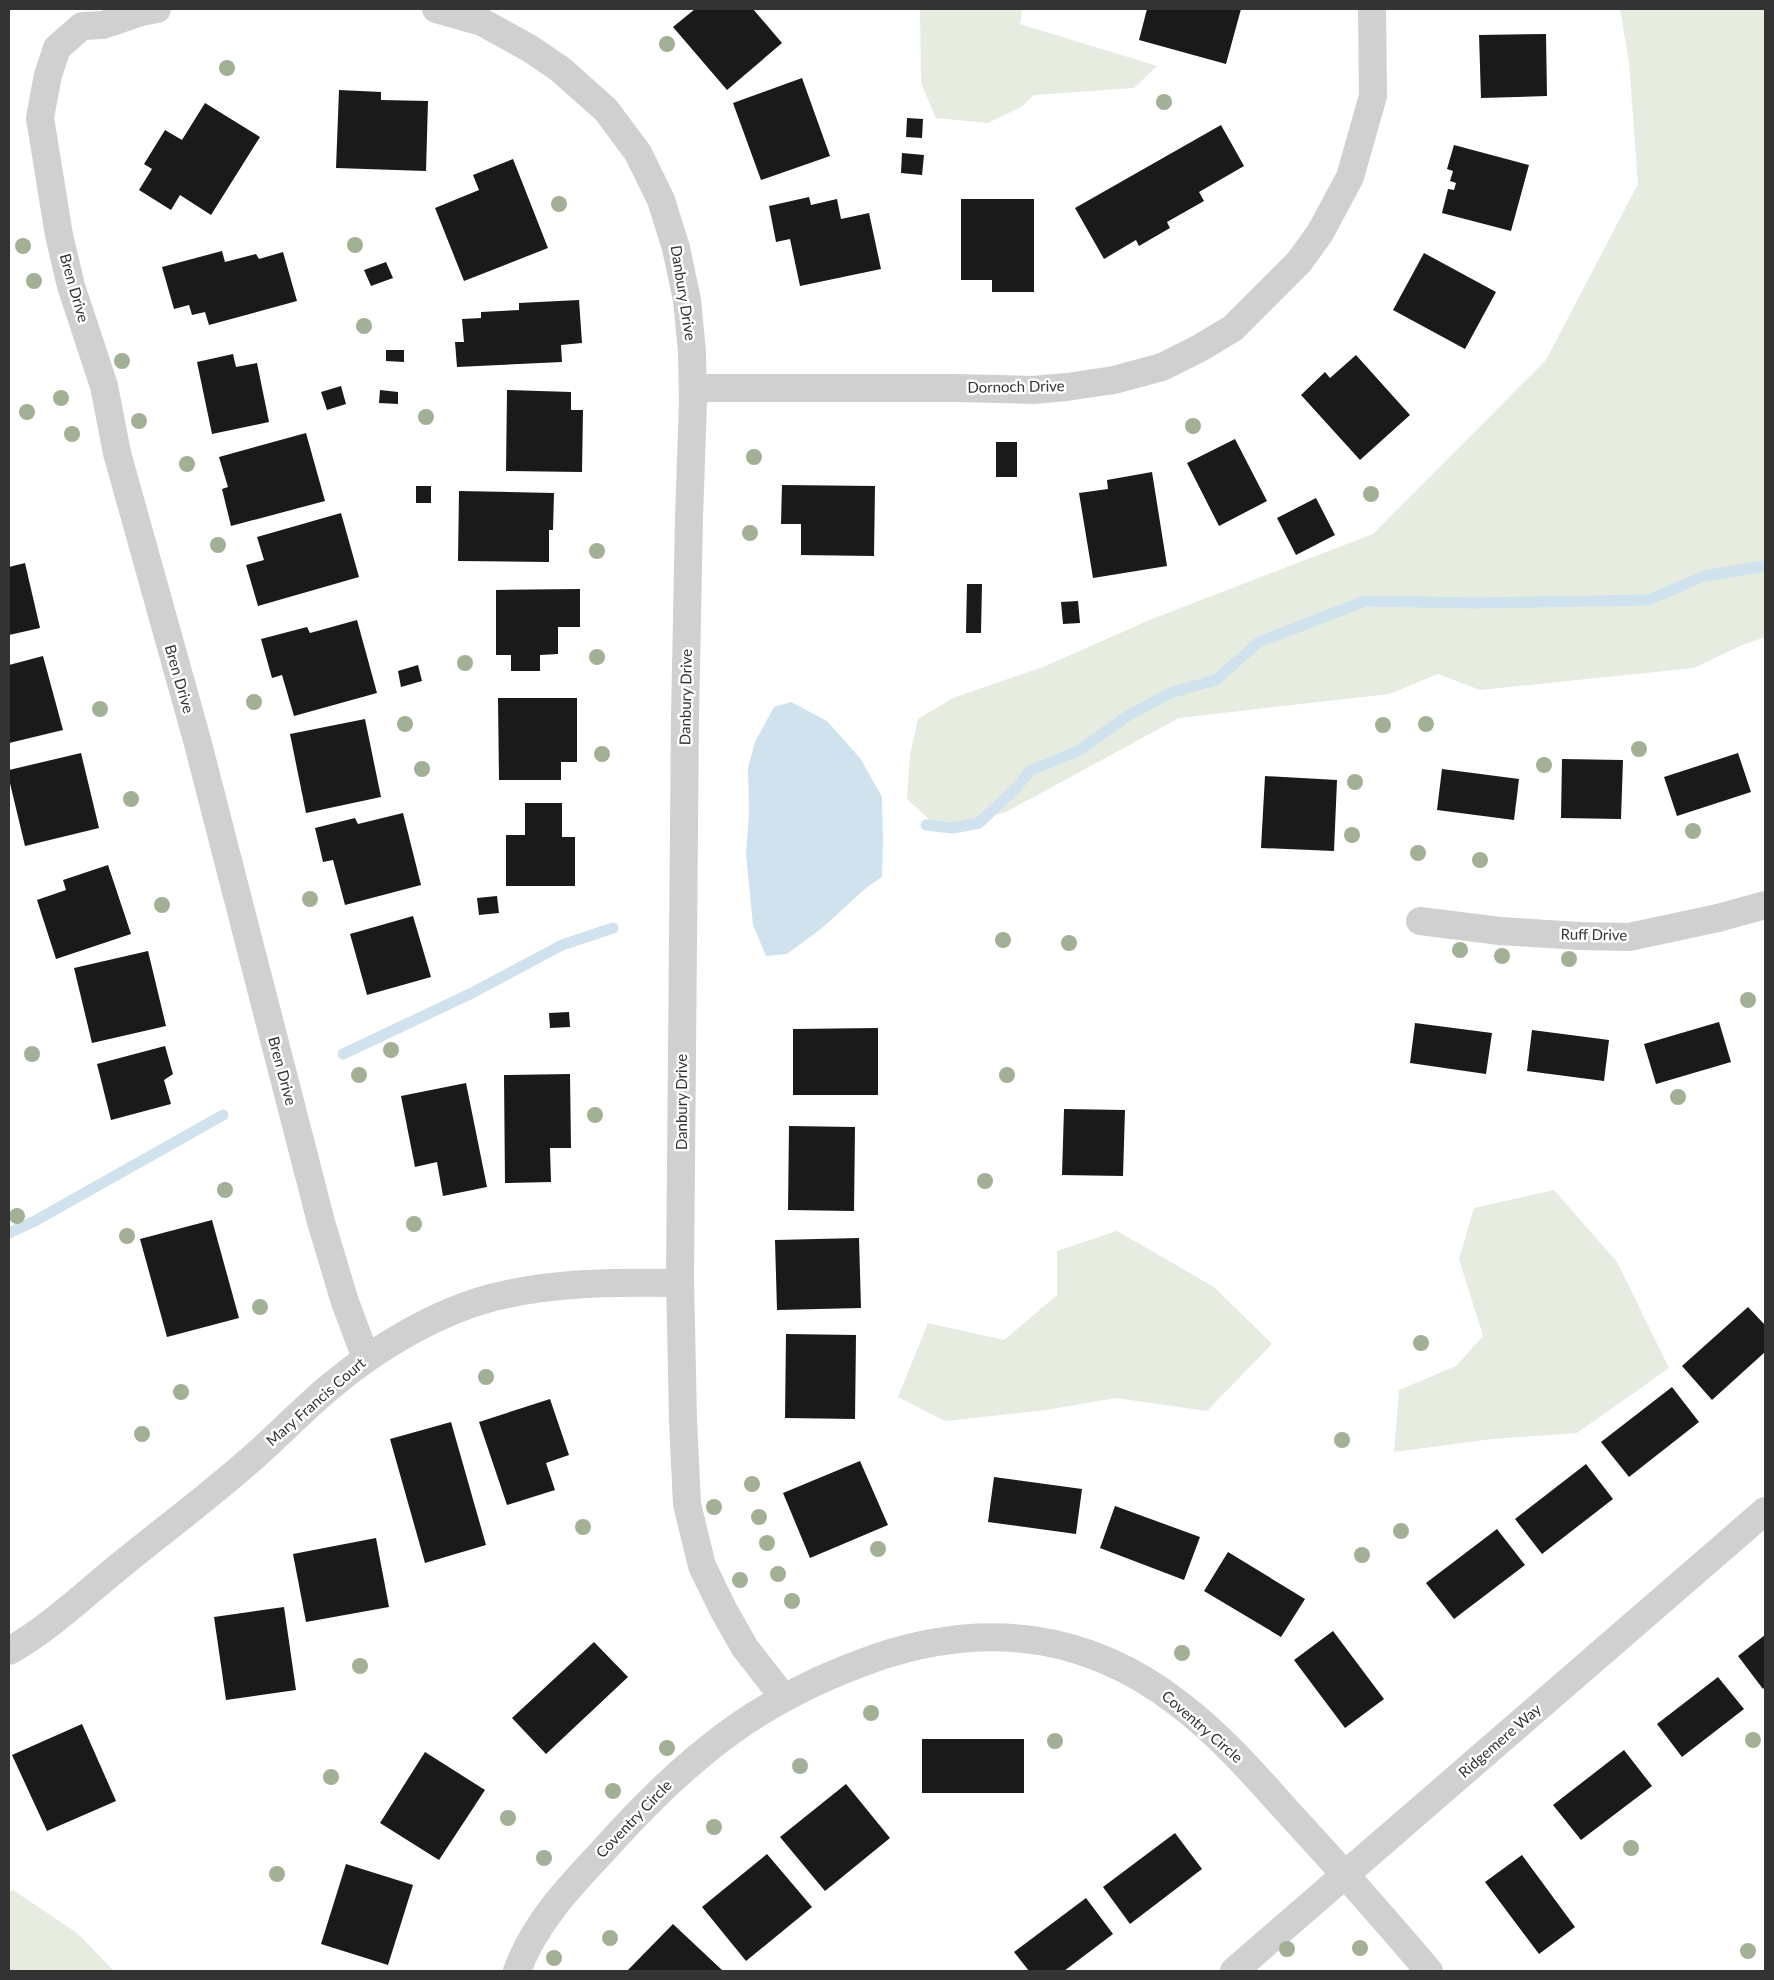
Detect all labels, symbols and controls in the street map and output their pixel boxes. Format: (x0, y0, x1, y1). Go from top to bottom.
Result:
street label: Danbury Drive (668, 244, 700, 342)
street label: Bren Drive (57, 251, 93, 324)
street label: Dornoch Drive (967, 376, 1065, 396)
street label: Bren Drive (162, 642, 198, 715)
street label: Danbury Drive (675, 649, 695, 745)
street label: Ruff Drive (1560, 924, 1628, 944)
street label: Bren Drive (265, 1034, 301, 1107)
street label: Danbury Drive (672, 1054, 690, 1150)
street label: Mary Francis Court (262, 1353, 369, 1449)
street label: Coventry Circle (1159, 1686, 1247, 1766)
street label: Ridgemere Way (1454, 1699, 1545, 1781)
street label: Coventry Circle (592, 1776, 675, 1861)

